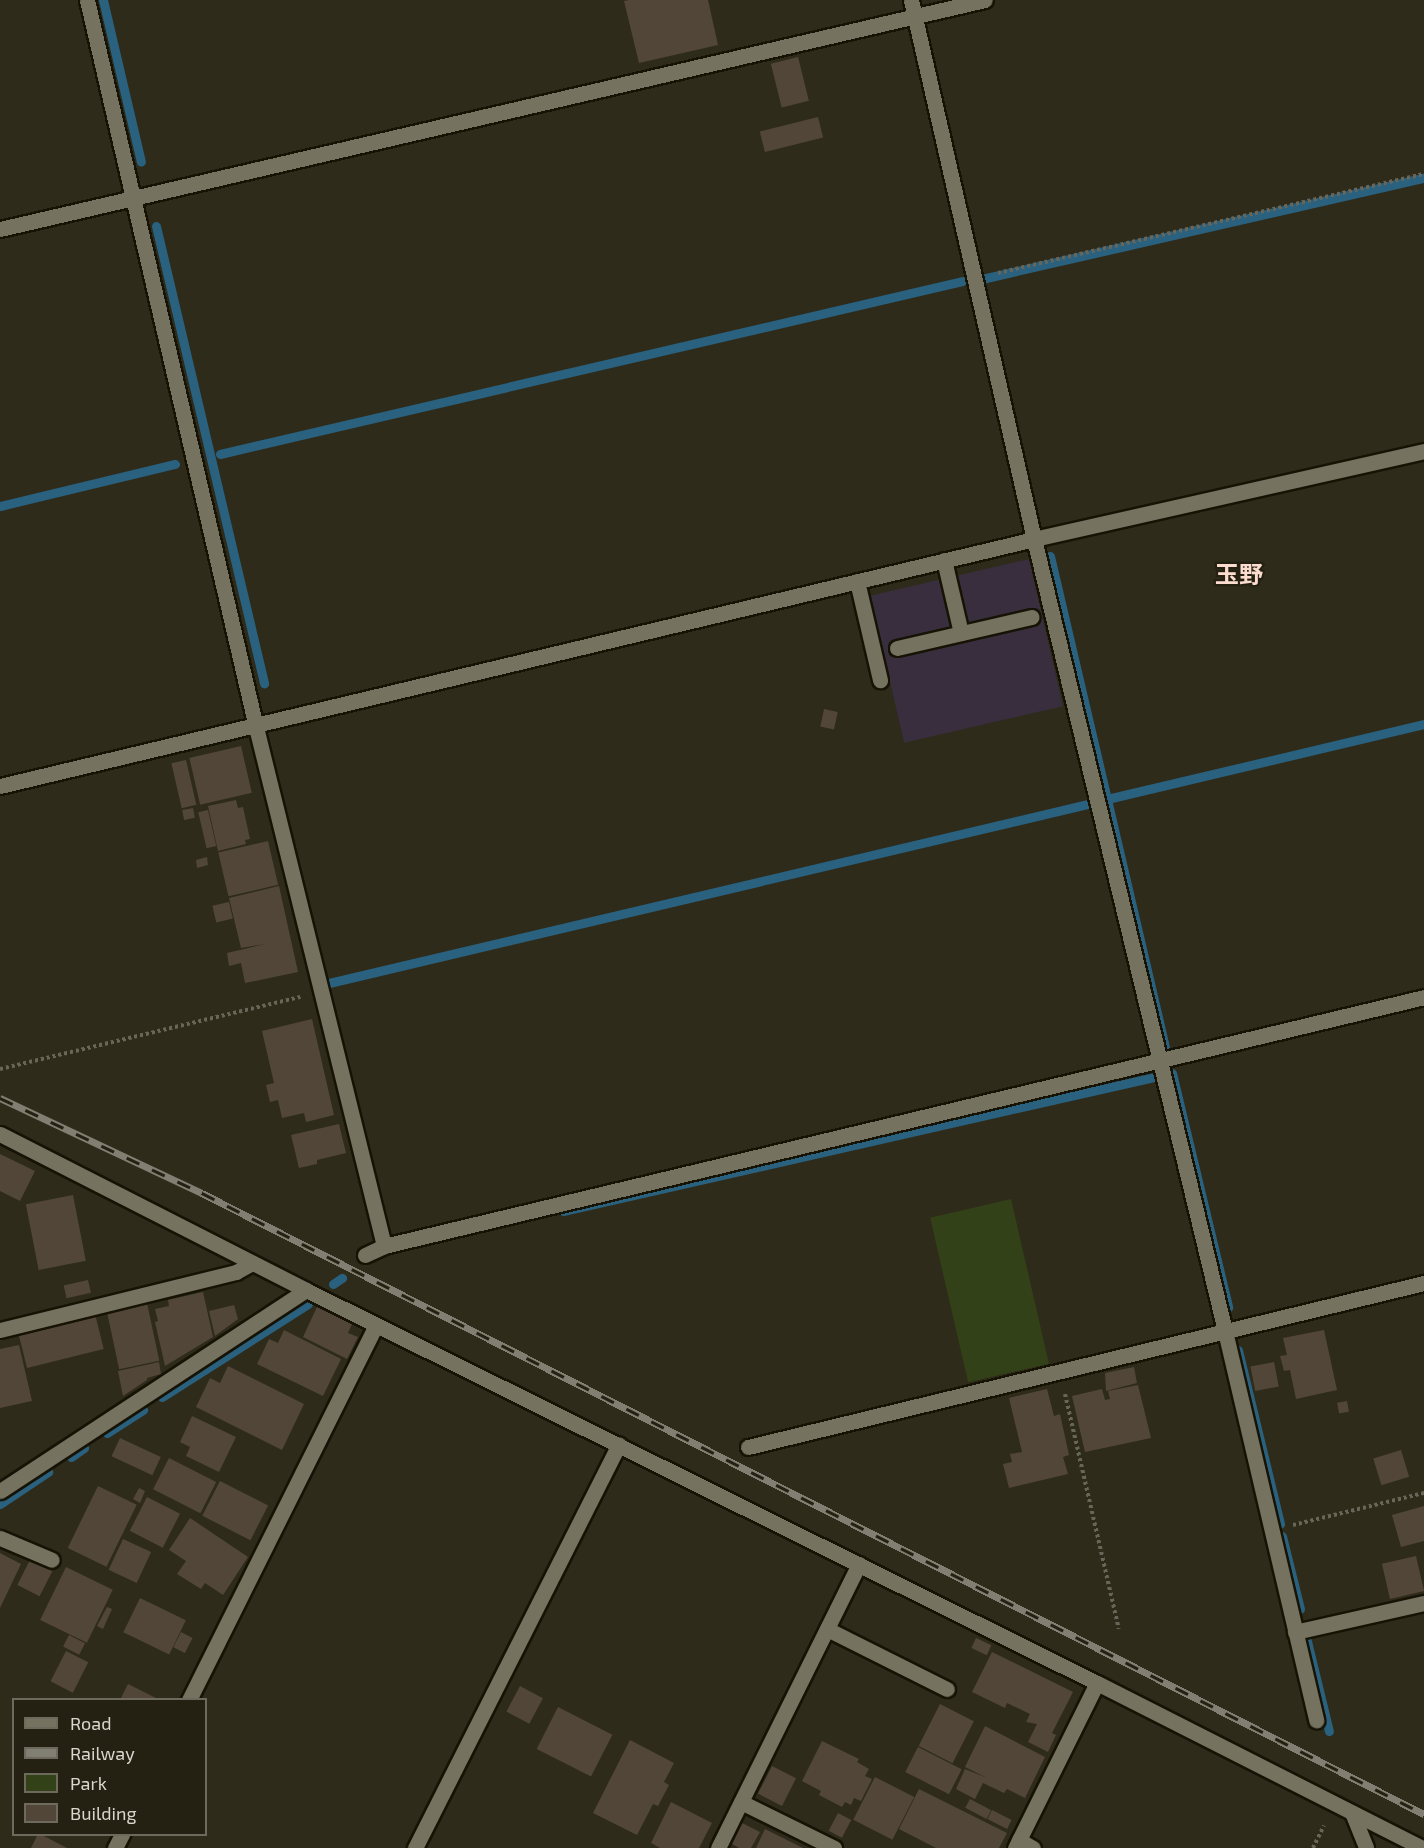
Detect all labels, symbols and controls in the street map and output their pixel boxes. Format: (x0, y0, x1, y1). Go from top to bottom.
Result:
district label: 玉野 (1215, 560, 1263, 588)
legend (12, 1698, 207, 1836)
text: Road (70, 1712, 111, 1734)
text: Railway (70, 1742, 135, 1764)
text: Park (70, 1772, 107, 1794)
text: Building (70, 1802, 137, 1824)

